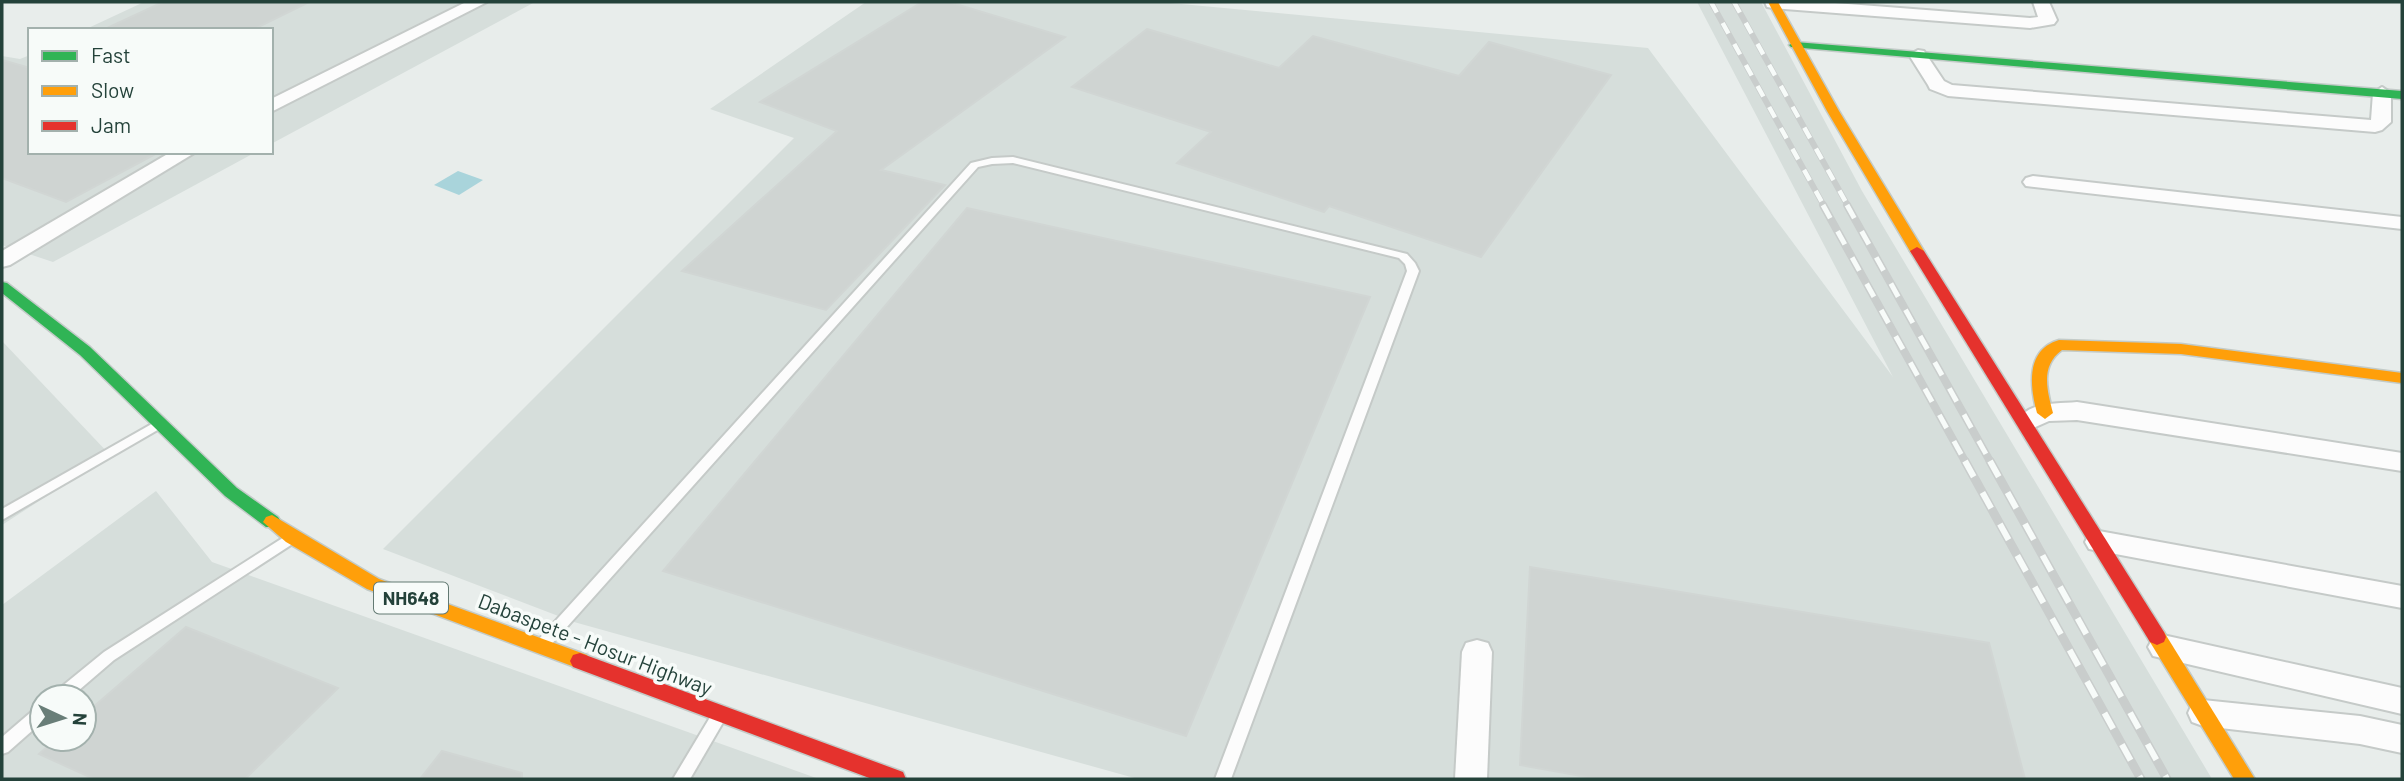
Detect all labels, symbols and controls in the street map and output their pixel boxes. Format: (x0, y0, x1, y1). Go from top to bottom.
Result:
legend (28, 28, 273, 154)
text: Fast (91, 42, 131, 67)
text: Slow (91, 77, 134, 102)
text: Jam (91, 112, 131, 137)
road number: NH648 (374, 582, 448, 614)
street label: Dabaspete - Hosur Highway (475, 587, 716, 700)
north arrow (28, 683, 98, 753)
text: N (69, 712, 92, 726)

